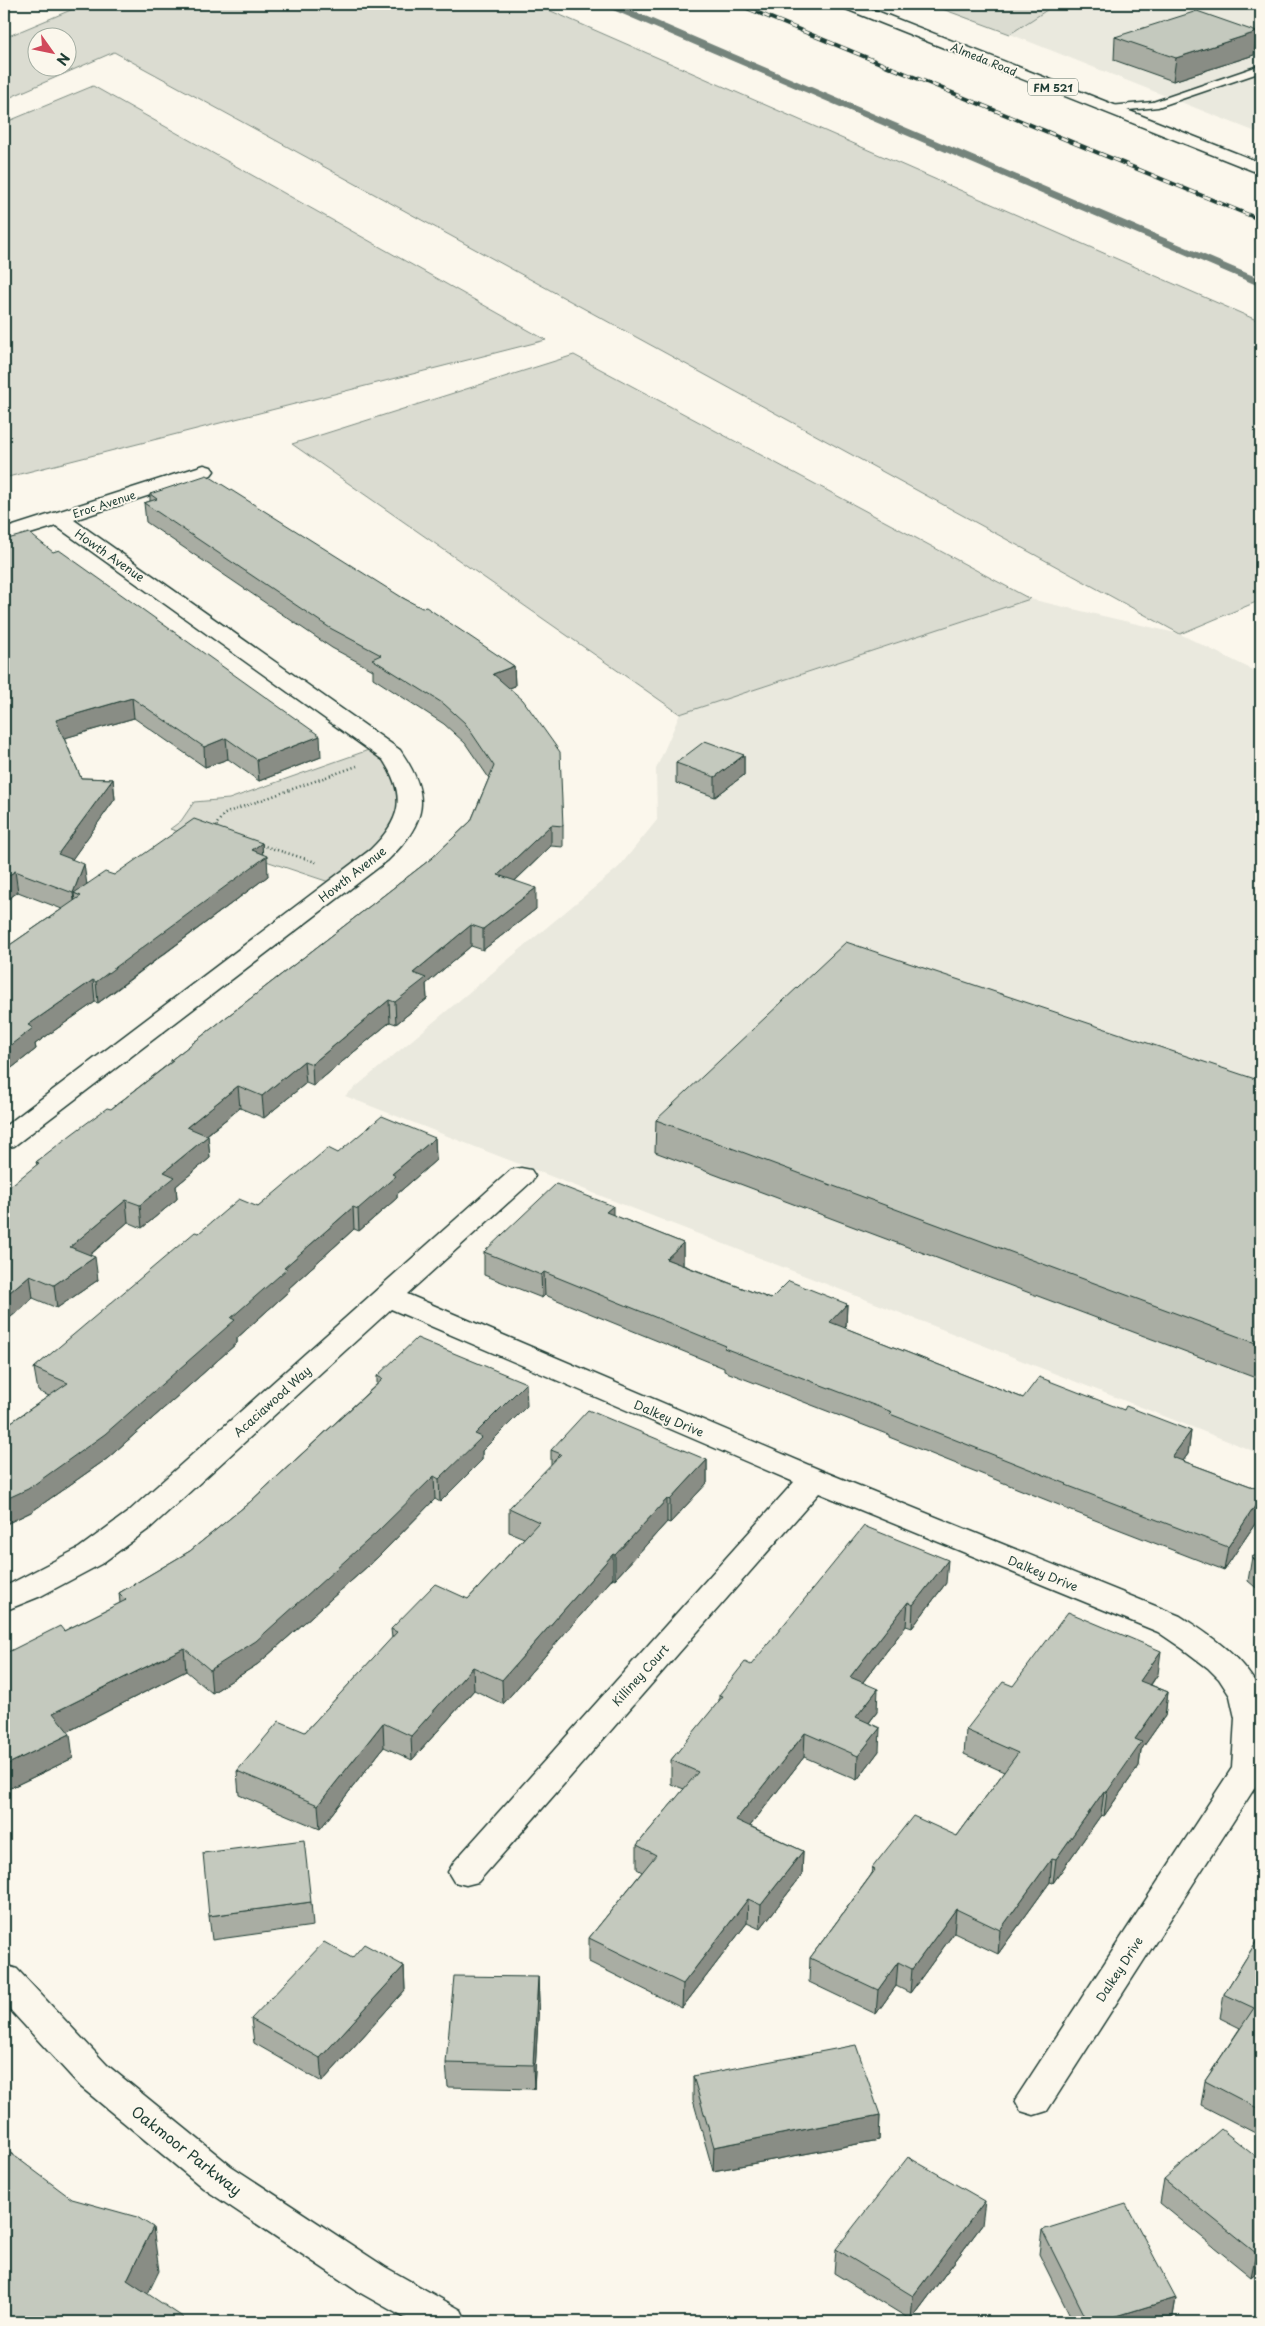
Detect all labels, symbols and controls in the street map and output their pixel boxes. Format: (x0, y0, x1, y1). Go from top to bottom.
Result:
north arrow (28, 28, 78, 78)
street label: Almeda Road (948, 38, 1020, 80)
text: N (51, 49, 75, 70)
road number: FM 521 (1028, 78, 1078, 95)
street label: Eroc Avenue (70, 486, 138, 522)
street label: Howth Avenue (71, 524, 149, 586)
street label: Howth Avenue (314, 842, 390, 906)
street label: Acaciawood Way (229, 1361, 315, 1441)
street label: Dalkey Drive (631, 1395, 707, 1441)
street label: Dalkey Drive (1005, 1551, 1081, 1595)
street label: Killiney Court (607, 1640, 673, 1710)
street label: Dalkey Drive (1091, 1933, 1147, 2005)
street label: Oakmoor Parkway (127, 2100, 247, 2200)

